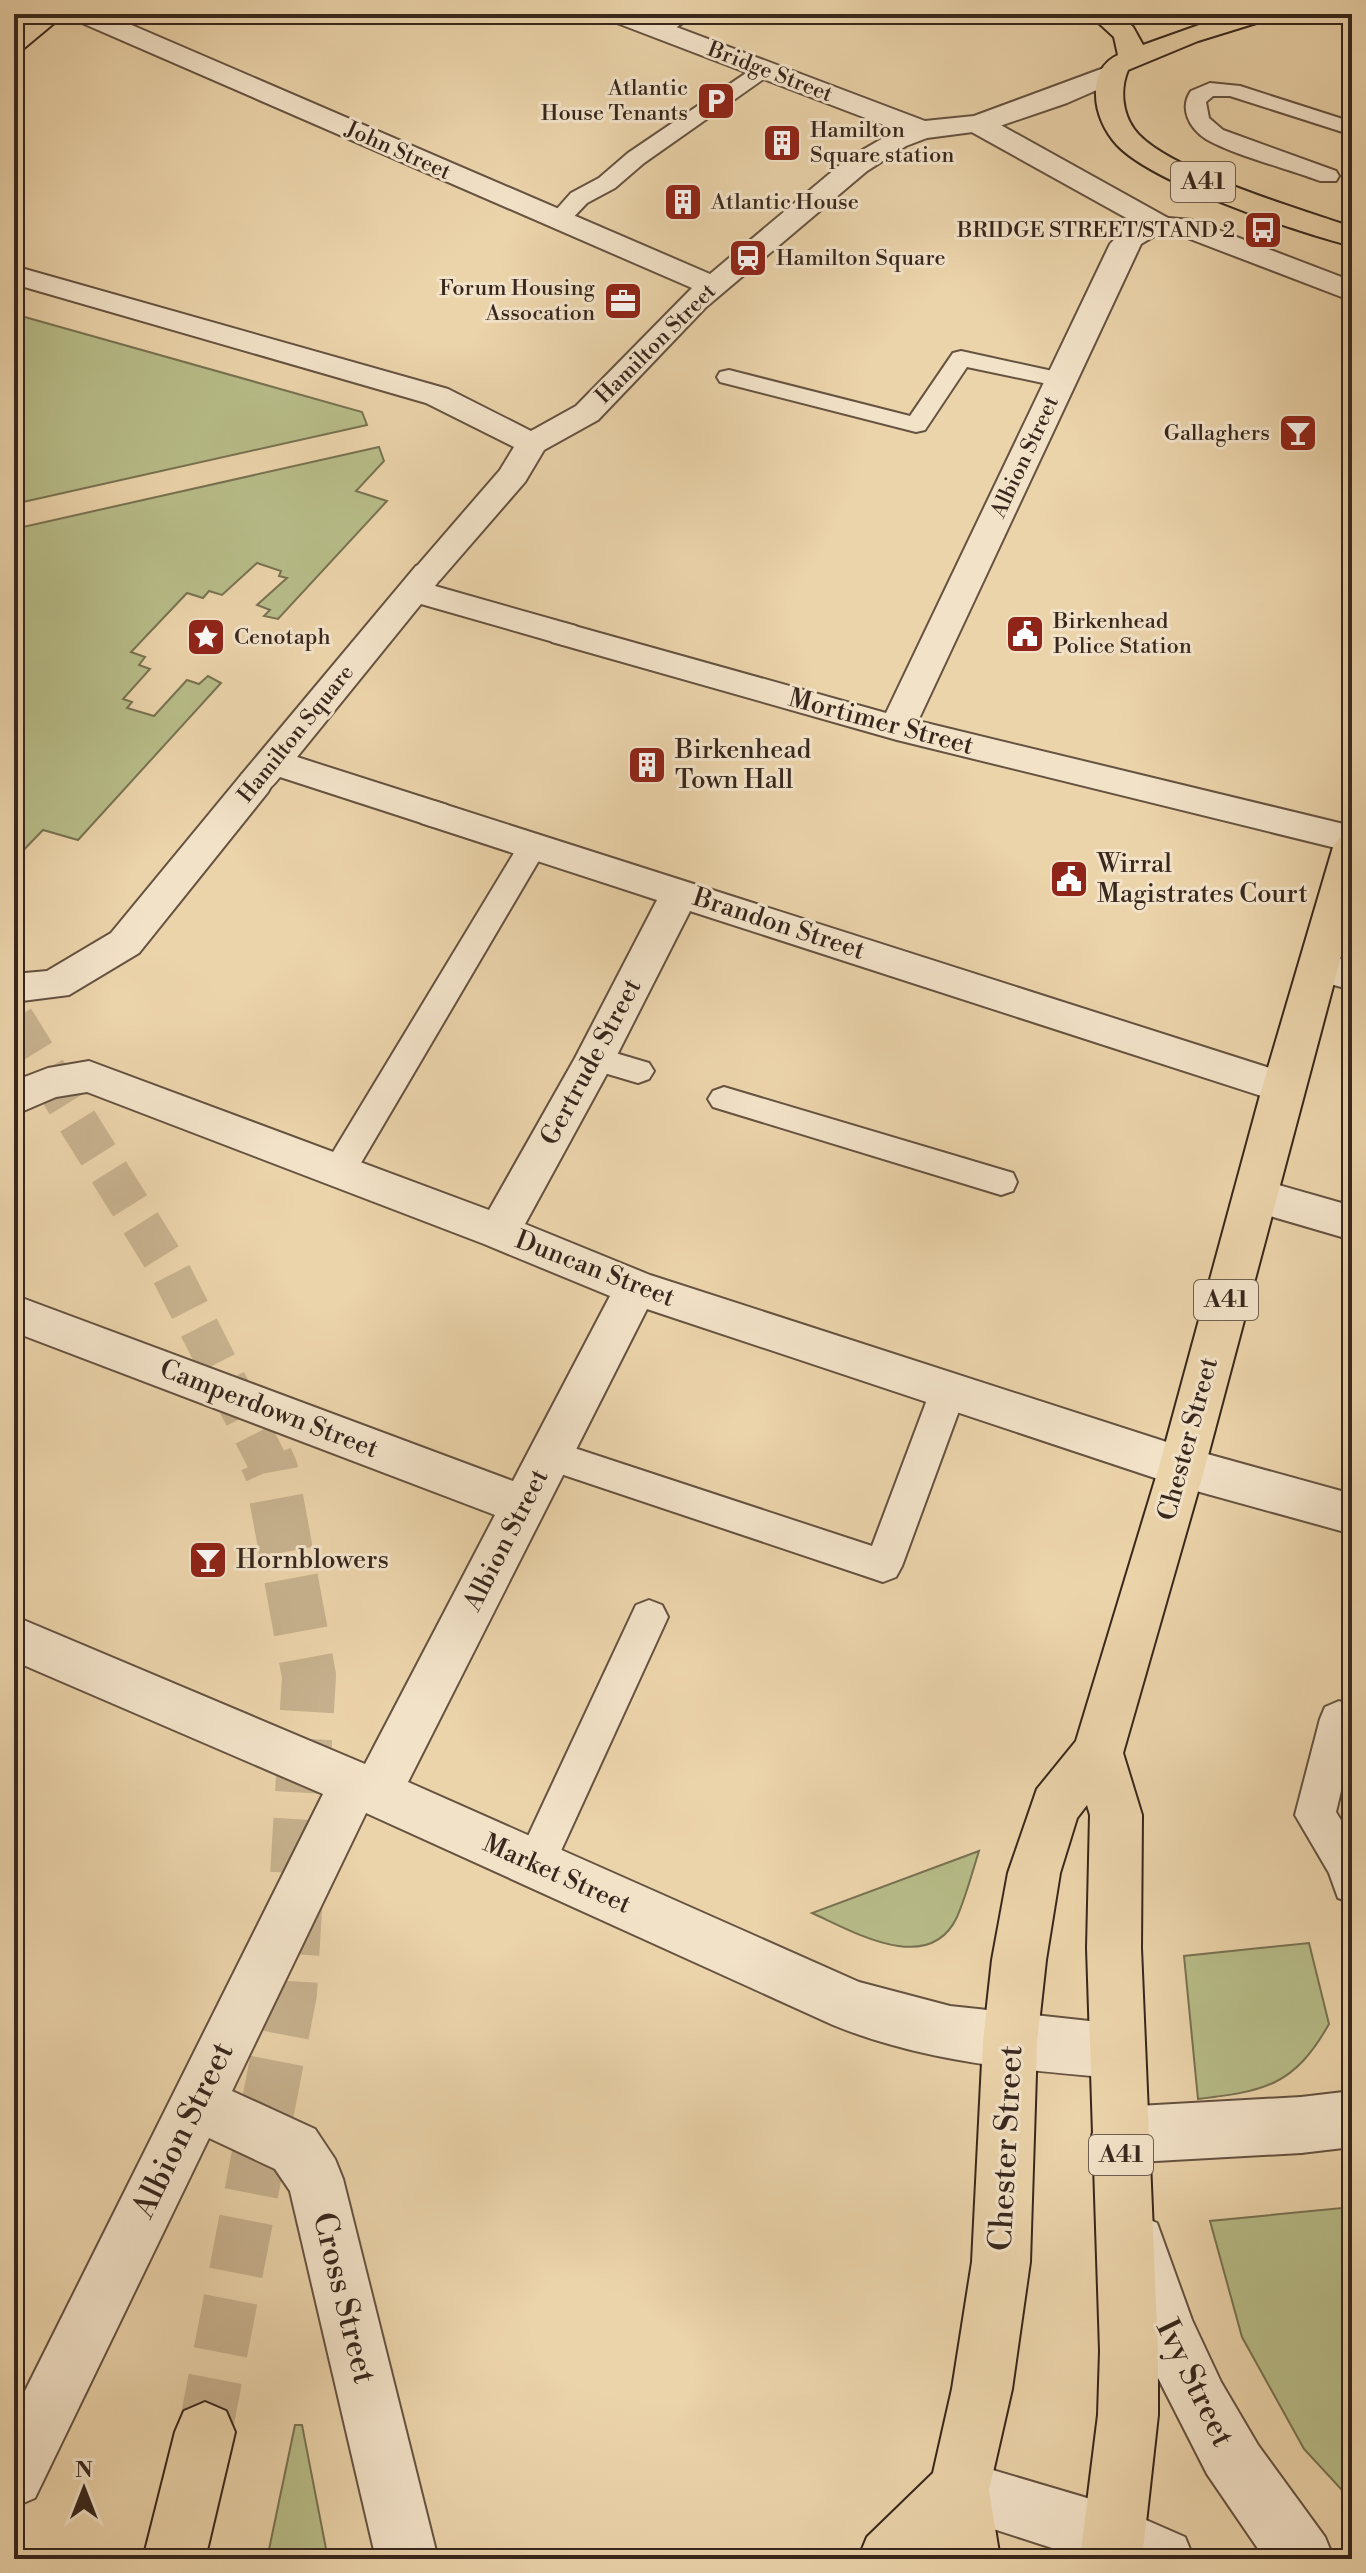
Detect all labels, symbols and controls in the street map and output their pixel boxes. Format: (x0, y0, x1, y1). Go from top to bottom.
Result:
street label: Bridge Street (703, 35, 837, 108)
place label: Atlantic House Tenants (541, 75, 688, 127)
parking icon: Atlantic House Tenants (695, 80, 737, 122)
street label: John Street (340, 115, 455, 186)
place label: Hamilton Square station (810, 117, 954, 169)
building icon: Hamilton Square station (761, 122, 803, 164)
road number: A41 (1171, 162, 1235, 202)
building icon: Atlantic House (662, 181, 704, 223)
place label: Atlantic House (710, 189, 859, 216)
bus stop icon: BRIDGE STREET/STAND 2 (1242, 209, 1284, 251)
place label: BRIDGE STREET/STAND 2 (956, 217, 1235, 244)
station icon: Hamilton Square (727, 237, 769, 279)
place label: Hamilton Square (776, 245, 946, 272)
place label: Forum Housing Assocation (439, 275, 596, 327)
street label: Hamilton Street (590, 278, 722, 410)
office icon: Forum Housing Assocation (602, 280, 644, 322)
street label: Albion Street (985, 392, 1065, 523)
bar icon: Gallaghers (1277, 412, 1319, 454)
place label: Gallaghers (1164, 420, 1270, 447)
place label: Birkenhead Police Station (1052, 608, 1192, 660)
public building icon: Birkenhead Police Station (1004, 613, 1046, 655)
place icon: Cenotaph (185, 616, 227, 658)
place label: Cenotaph (234, 624, 331, 651)
street label: Hamilton Square (232, 660, 360, 808)
street label: Mortimer Street (785, 682, 977, 762)
place label: Birkenhead Town Hall (674, 734, 812, 796)
building icon: Birkenhead Town Hall (626, 744, 668, 786)
place label: Wirral Magistrates Court (1096, 848, 1308, 910)
public building icon: Wirral Magistrates Court (1048, 858, 1090, 900)
street label: Brandon Street (688, 881, 869, 967)
street label: Gertrude Street (534, 973, 648, 1151)
street label: Duncan Street (511, 1224, 679, 1314)
road number: A41 (1194, 1280, 1258, 1320)
street label: Camperdown Street (155, 1353, 383, 1465)
street label: Chester Street (1151, 1354, 1225, 1524)
street label: Albion Street (456, 1464, 555, 1617)
bar icon: Hornblowers (187, 1539, 229, 1581)
place label: Hornblowers (236, 1544, 389, 1576)
street label: Market Street (478, 1827, 636, 1921)
street label: Albion Street (123, 2035, 243, 2225)
street label: Chester Street (981, 2044, 1031, 2252)
road number: A41 (1089, 2135, 1153, 2175)
street label: Cross Street (303, 2208, 385, 2388)
street label: Ivy Street (1147, 2313, 1243, 2453)
north arrow (44, 2449, 124, 2529)
text: N (75, 2457, 93, 2484)

